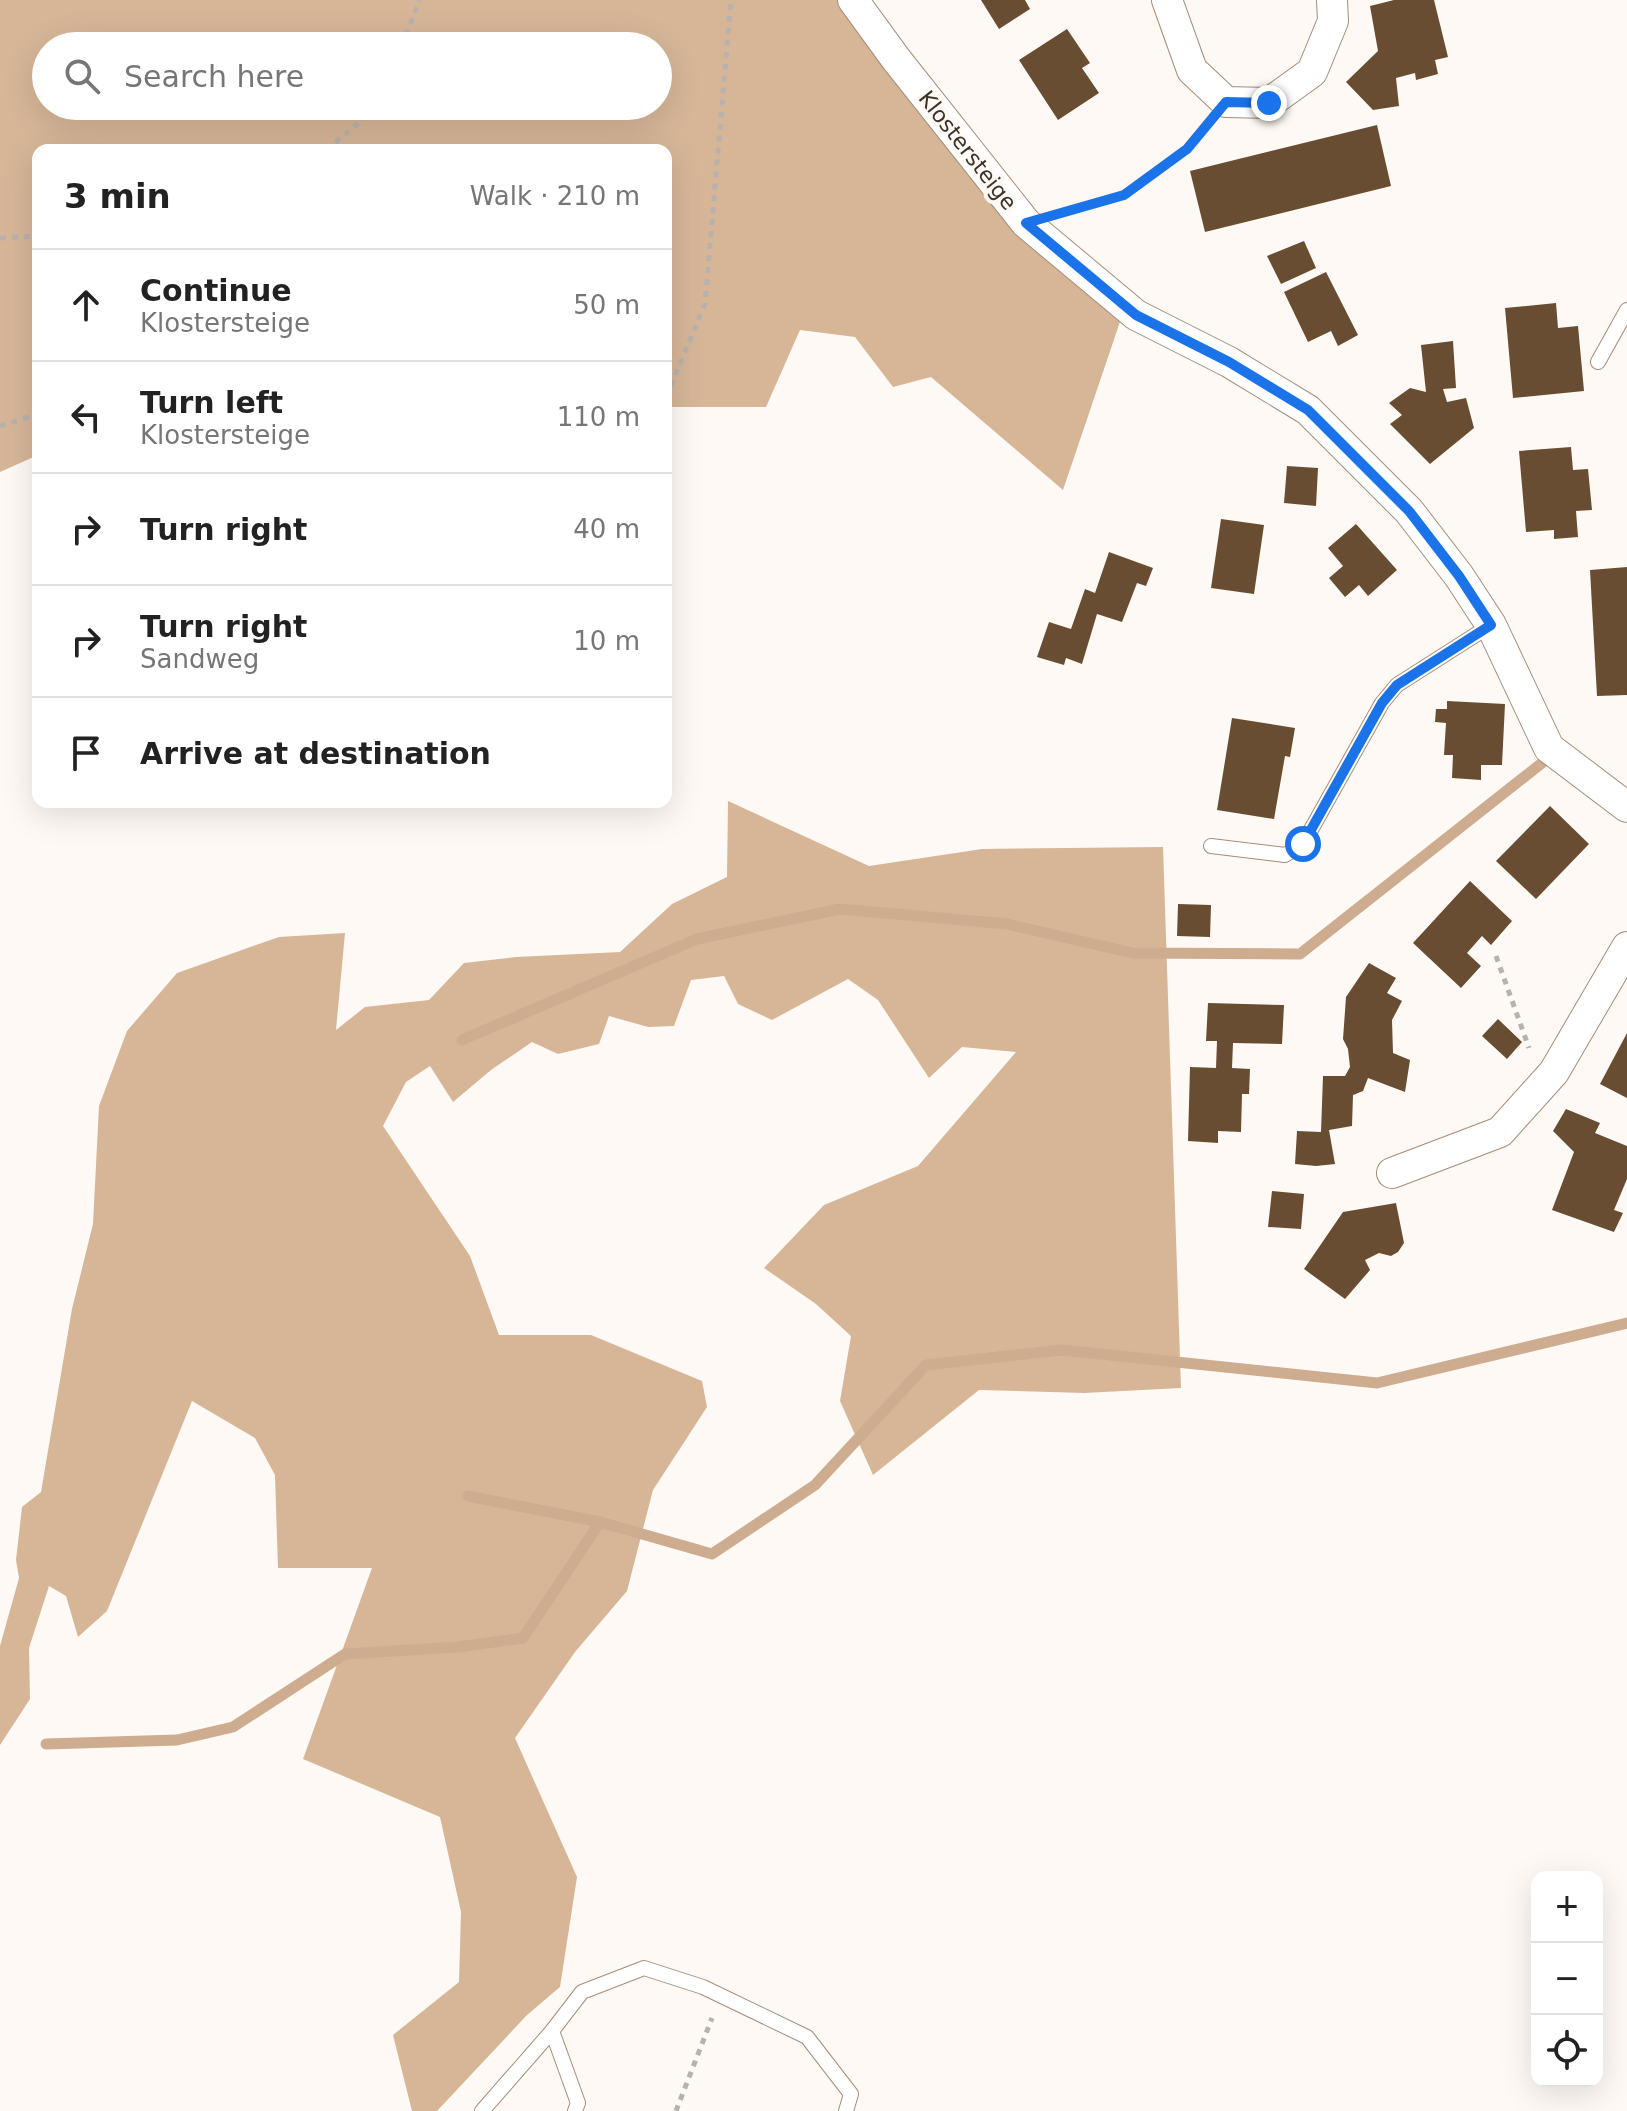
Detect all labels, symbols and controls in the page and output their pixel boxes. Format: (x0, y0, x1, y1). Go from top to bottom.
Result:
search box (32, 32, 672, 120)
icon: search (60, 54, 104, 98)
text: Search here (124, 59, 304, 94)
route end (1251, 85, 1287, 121)
street label: Klostersteige (913, 86, 1022, 215)
text: 3 min (64, 176, 171, 216)
text: Walk · 210 m (470, 181, 640, 211)
text: Continue (140, 273, 292, 308)
icon: ahead (64, 283, 108, 327)
text: 50 m (573, 290, 640, 320)
text: Klostersteige (140, 308, 310, 338)
text: Turn left (140, 385, 283, 420)
icon: left (64, 395, 108, 439)
text: 110 m (557, 402, 640, 432)
text: Klostersteige (140, 420, 310, 450)
icon: right (64, 507, 108, 551)
text: Turn right (140, 512, 307, 547)
text: 40 m (573, 514, 640, 544)
text: Turn right (140, 609, 307, 644)
icon: right (64, 619, 108, 663)
text: 10 m (573, 626, 640, 656)
text: Sandweg (140, 644, 259, 674)
icon: arrive (64, 731, 108, 775)
text: Arrive at destination (140, 736, 491, 771)
route start (1285, 826, 1321, 862)
map controls (1531, 1871, 1603, 2087)
button: + (1531, 1871, 1603, 1943)
button: − (1531, 1943, 1603, 2015)
button: locate (1531, 2015, 1603, 2087)

